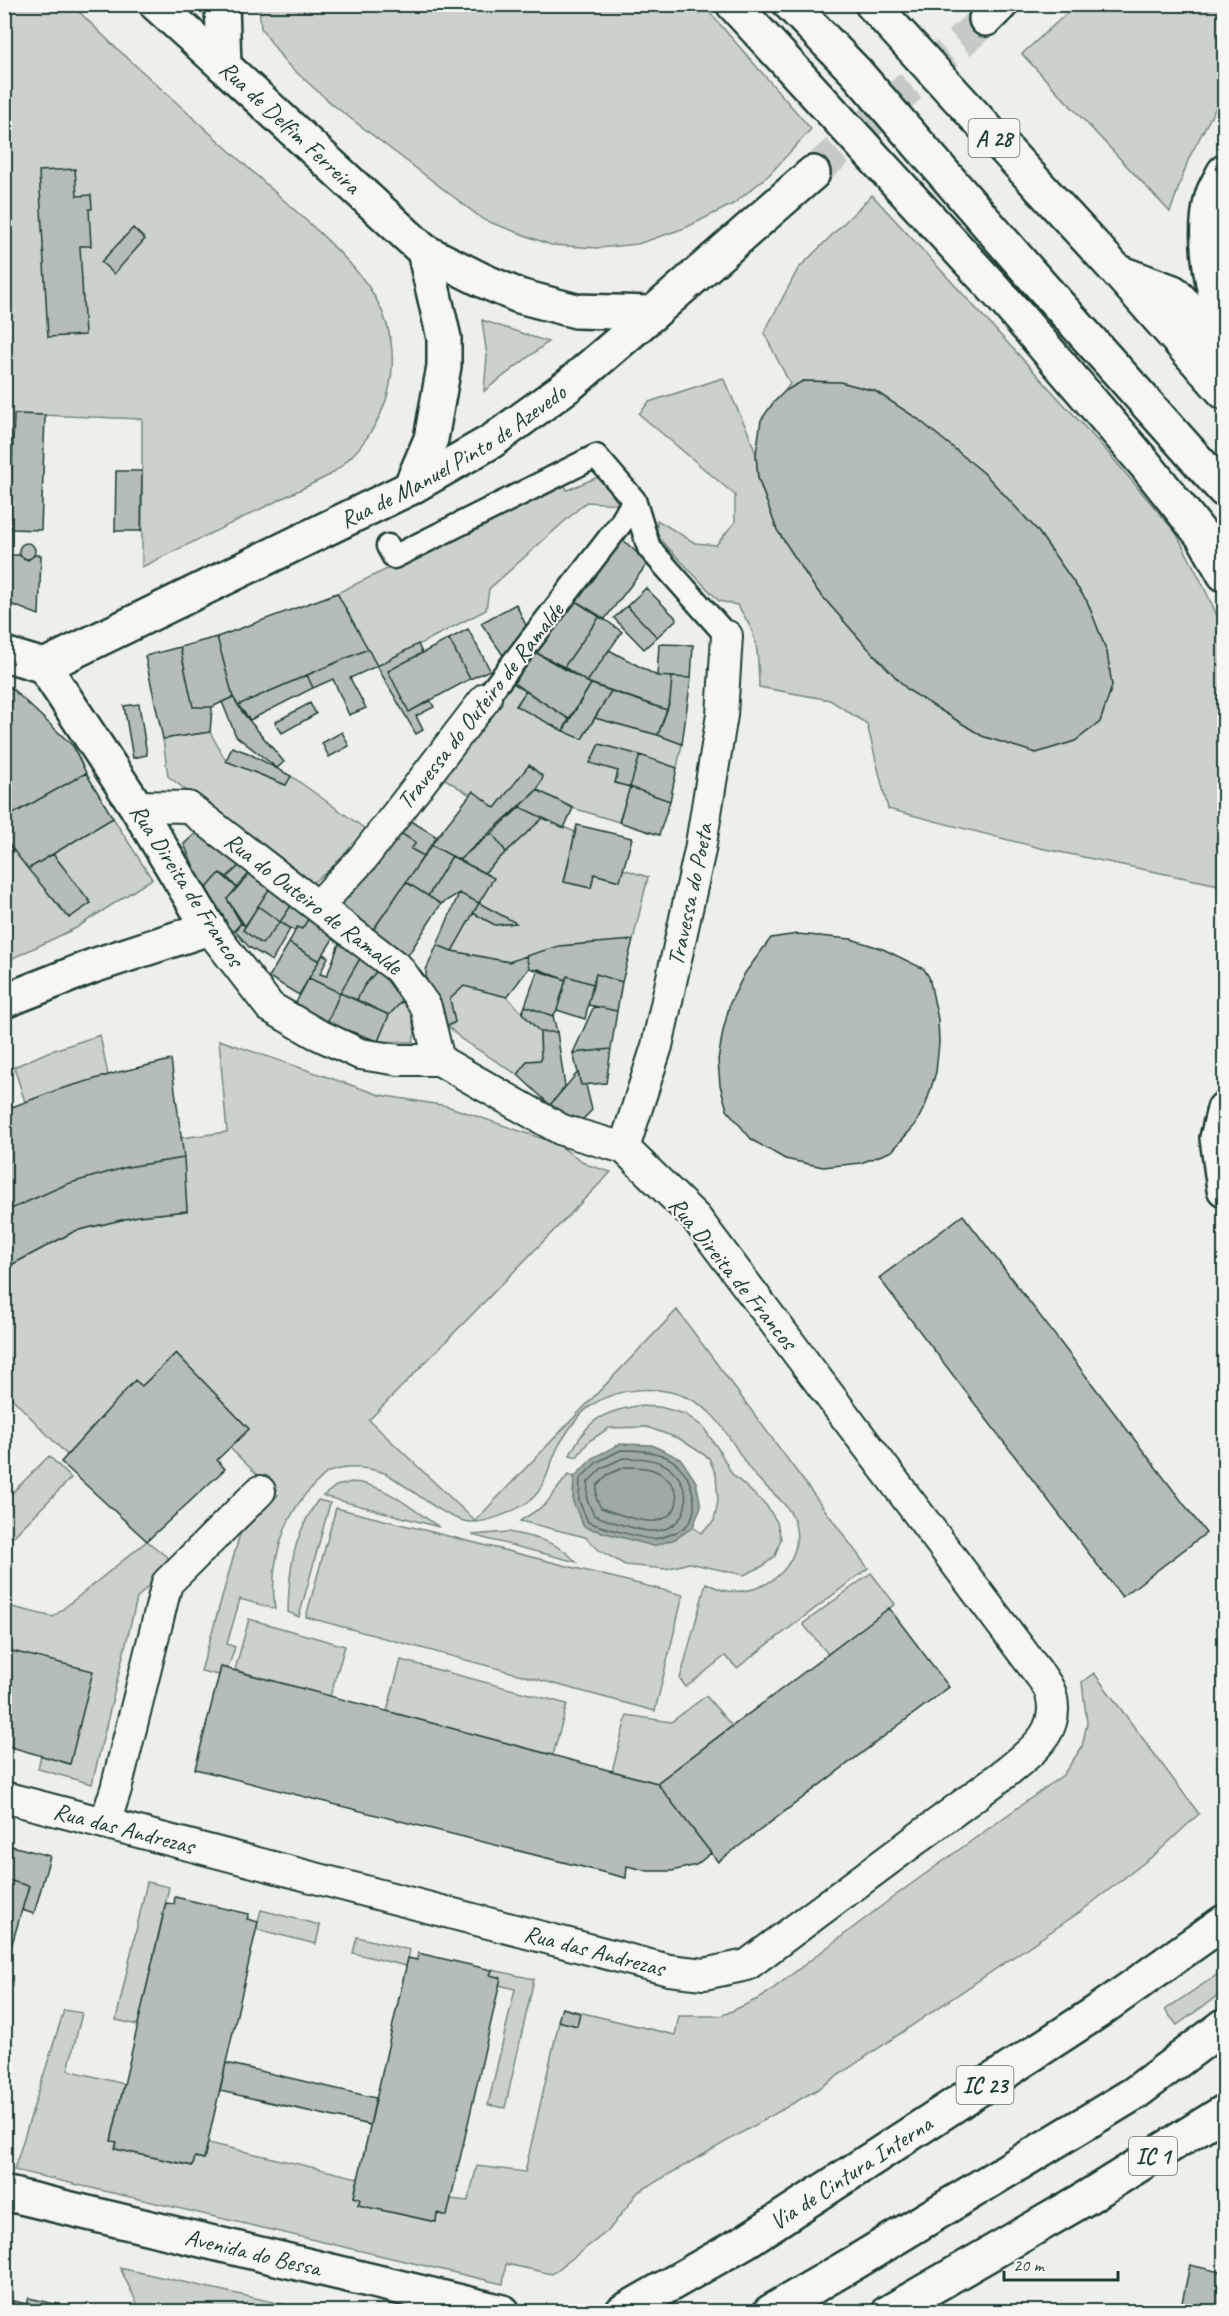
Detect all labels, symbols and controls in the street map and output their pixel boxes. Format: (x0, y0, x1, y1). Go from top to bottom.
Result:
street label: Rua de Delfim Ferreira (213, 54, 368, 201)
road number: A 28 (968, 119, 1020, 157)
street label: Rua de Manuel Pinto de Azevedo (335, 376, 573, 535)
street label: Travessa do Outeiro de Ramalde (390, 595, 571, 815)
street label: Rua Direita de Francos (123, 798, 252, 974)
street label: Travessa do Poeta (660, 820, 719, 969)
street label: Rua do Outeiro de Ramalde (218, 825, 410, 982)
street label: Rua Direita de Francos (662, 1191, 805, 1358)
street label: Rua das Andrezas (51, 1796, 200, 1862)
street label: Rua das Andrezas (521, 1918, 670, 1984)
road number: IC 23 (956, 2066, 1014, 2104)
street label: Via de Cintura Interna (764, 2108, 939, 2237)
road number: IC 1 (1129, 2137, 1177, 2175)
street label: Avenida do Bessa (182, 2222, 326, 2284)
scale bar (1004, 2244, 1118, 2282)
text: 20 m (1013, 2254, 1046, 2276)

